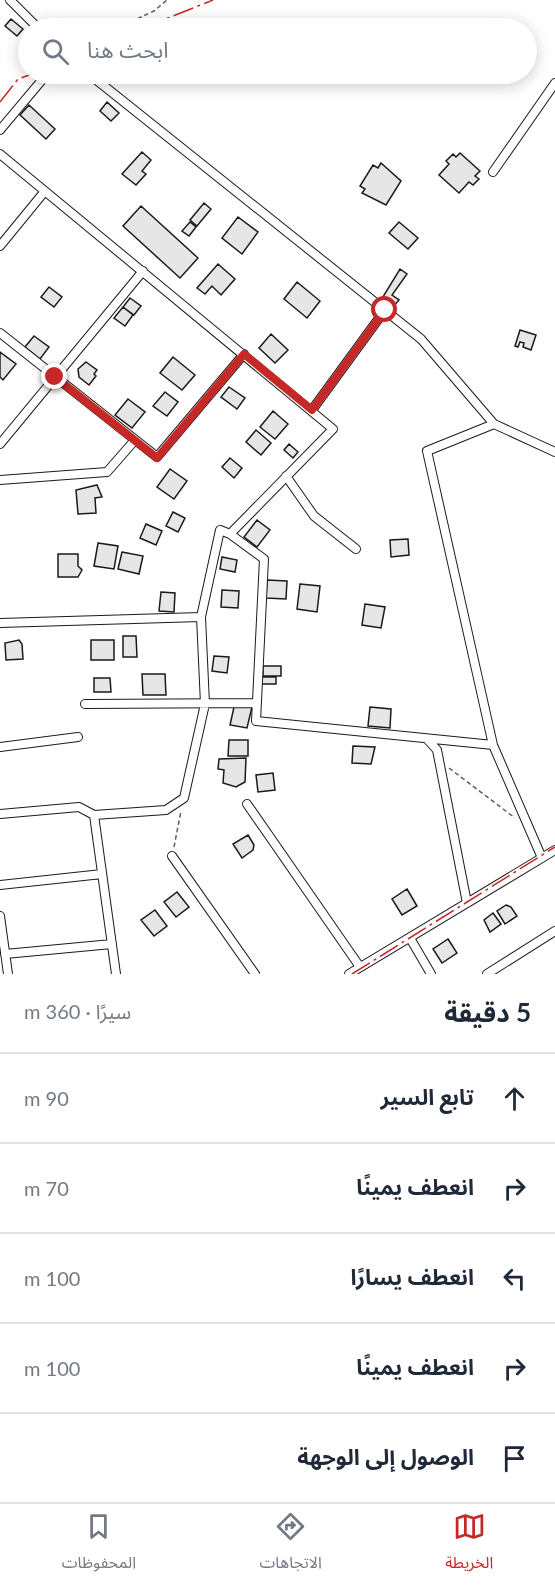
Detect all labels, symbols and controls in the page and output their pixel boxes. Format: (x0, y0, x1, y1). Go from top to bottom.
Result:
search box (18, 18, 537, 84)
icon: search (39, 35, 72, 68)
text: ابحث هنا (87, 36, 168, 63)
route start (371, 296, 397, 322)
route end (41, 363, 67, 389)
text: 5 دقيقة (444, 996, 531, 1028)
text: سيرًا · 360 m (24, 999, 131, 1023)
icon: ahead (498, 1082, 531, 1115)
text: تابع السير (380, 1083, 474, 1110)
text: 90 m (24, 1086, 69, 1110)
icon: right (498, 1172, 531, 1205)
text: انعطف يمينًا (356, 1173, 474, 1200)
text: 70 m (24, 1176, 69, 1200)
icon: left (498, 1262, 531, 1295)
text: انعطف يسارًا (350, 1263, 474, 1290)
text: 100 m (24, 1266, 80, 1290)
icon: right (498, 1352, 531, 1385)
text: انعطف يمينًا (356, 1353, 474, 1380)
text: 100 m (24, 1356, 80, 1380)
icon: arrive (498, 1442, 531, 1475)
text: الوصول إلى الوجهة (297, 1443, 474, 1470)
tab: المحفوظات (62, 1510, 136, 1580)
tab: الاتجاهات (259, 1510, 322, 1580)
tab: الخريطة (445, 1510, 493, 1580)

